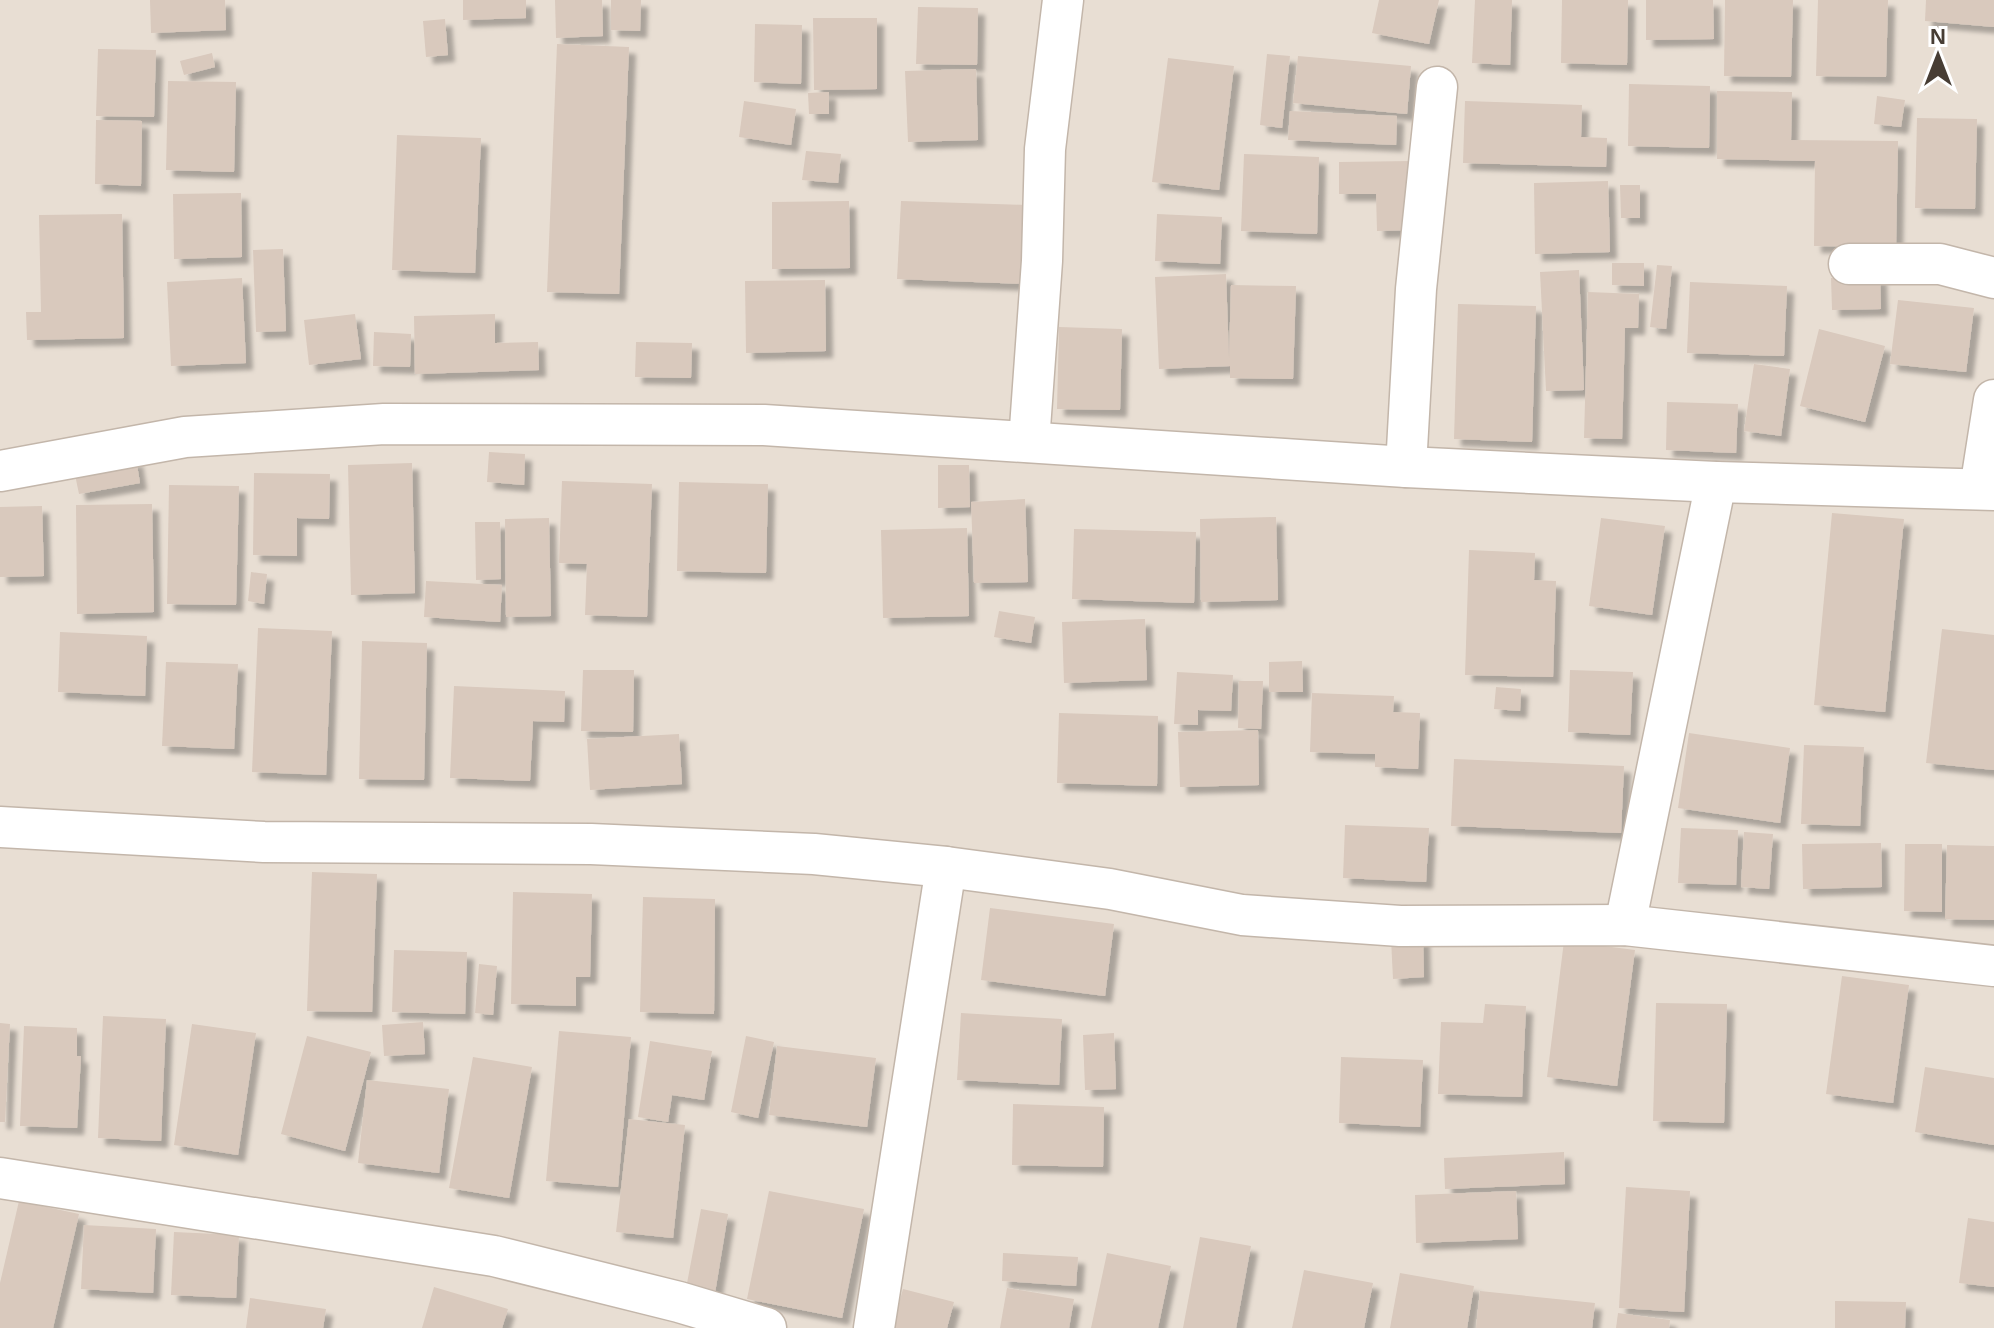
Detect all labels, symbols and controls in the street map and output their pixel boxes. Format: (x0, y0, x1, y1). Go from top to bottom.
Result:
north arrow (1898, 16, 1978, 96)
text: N (1930, 24, 1946, 49)

